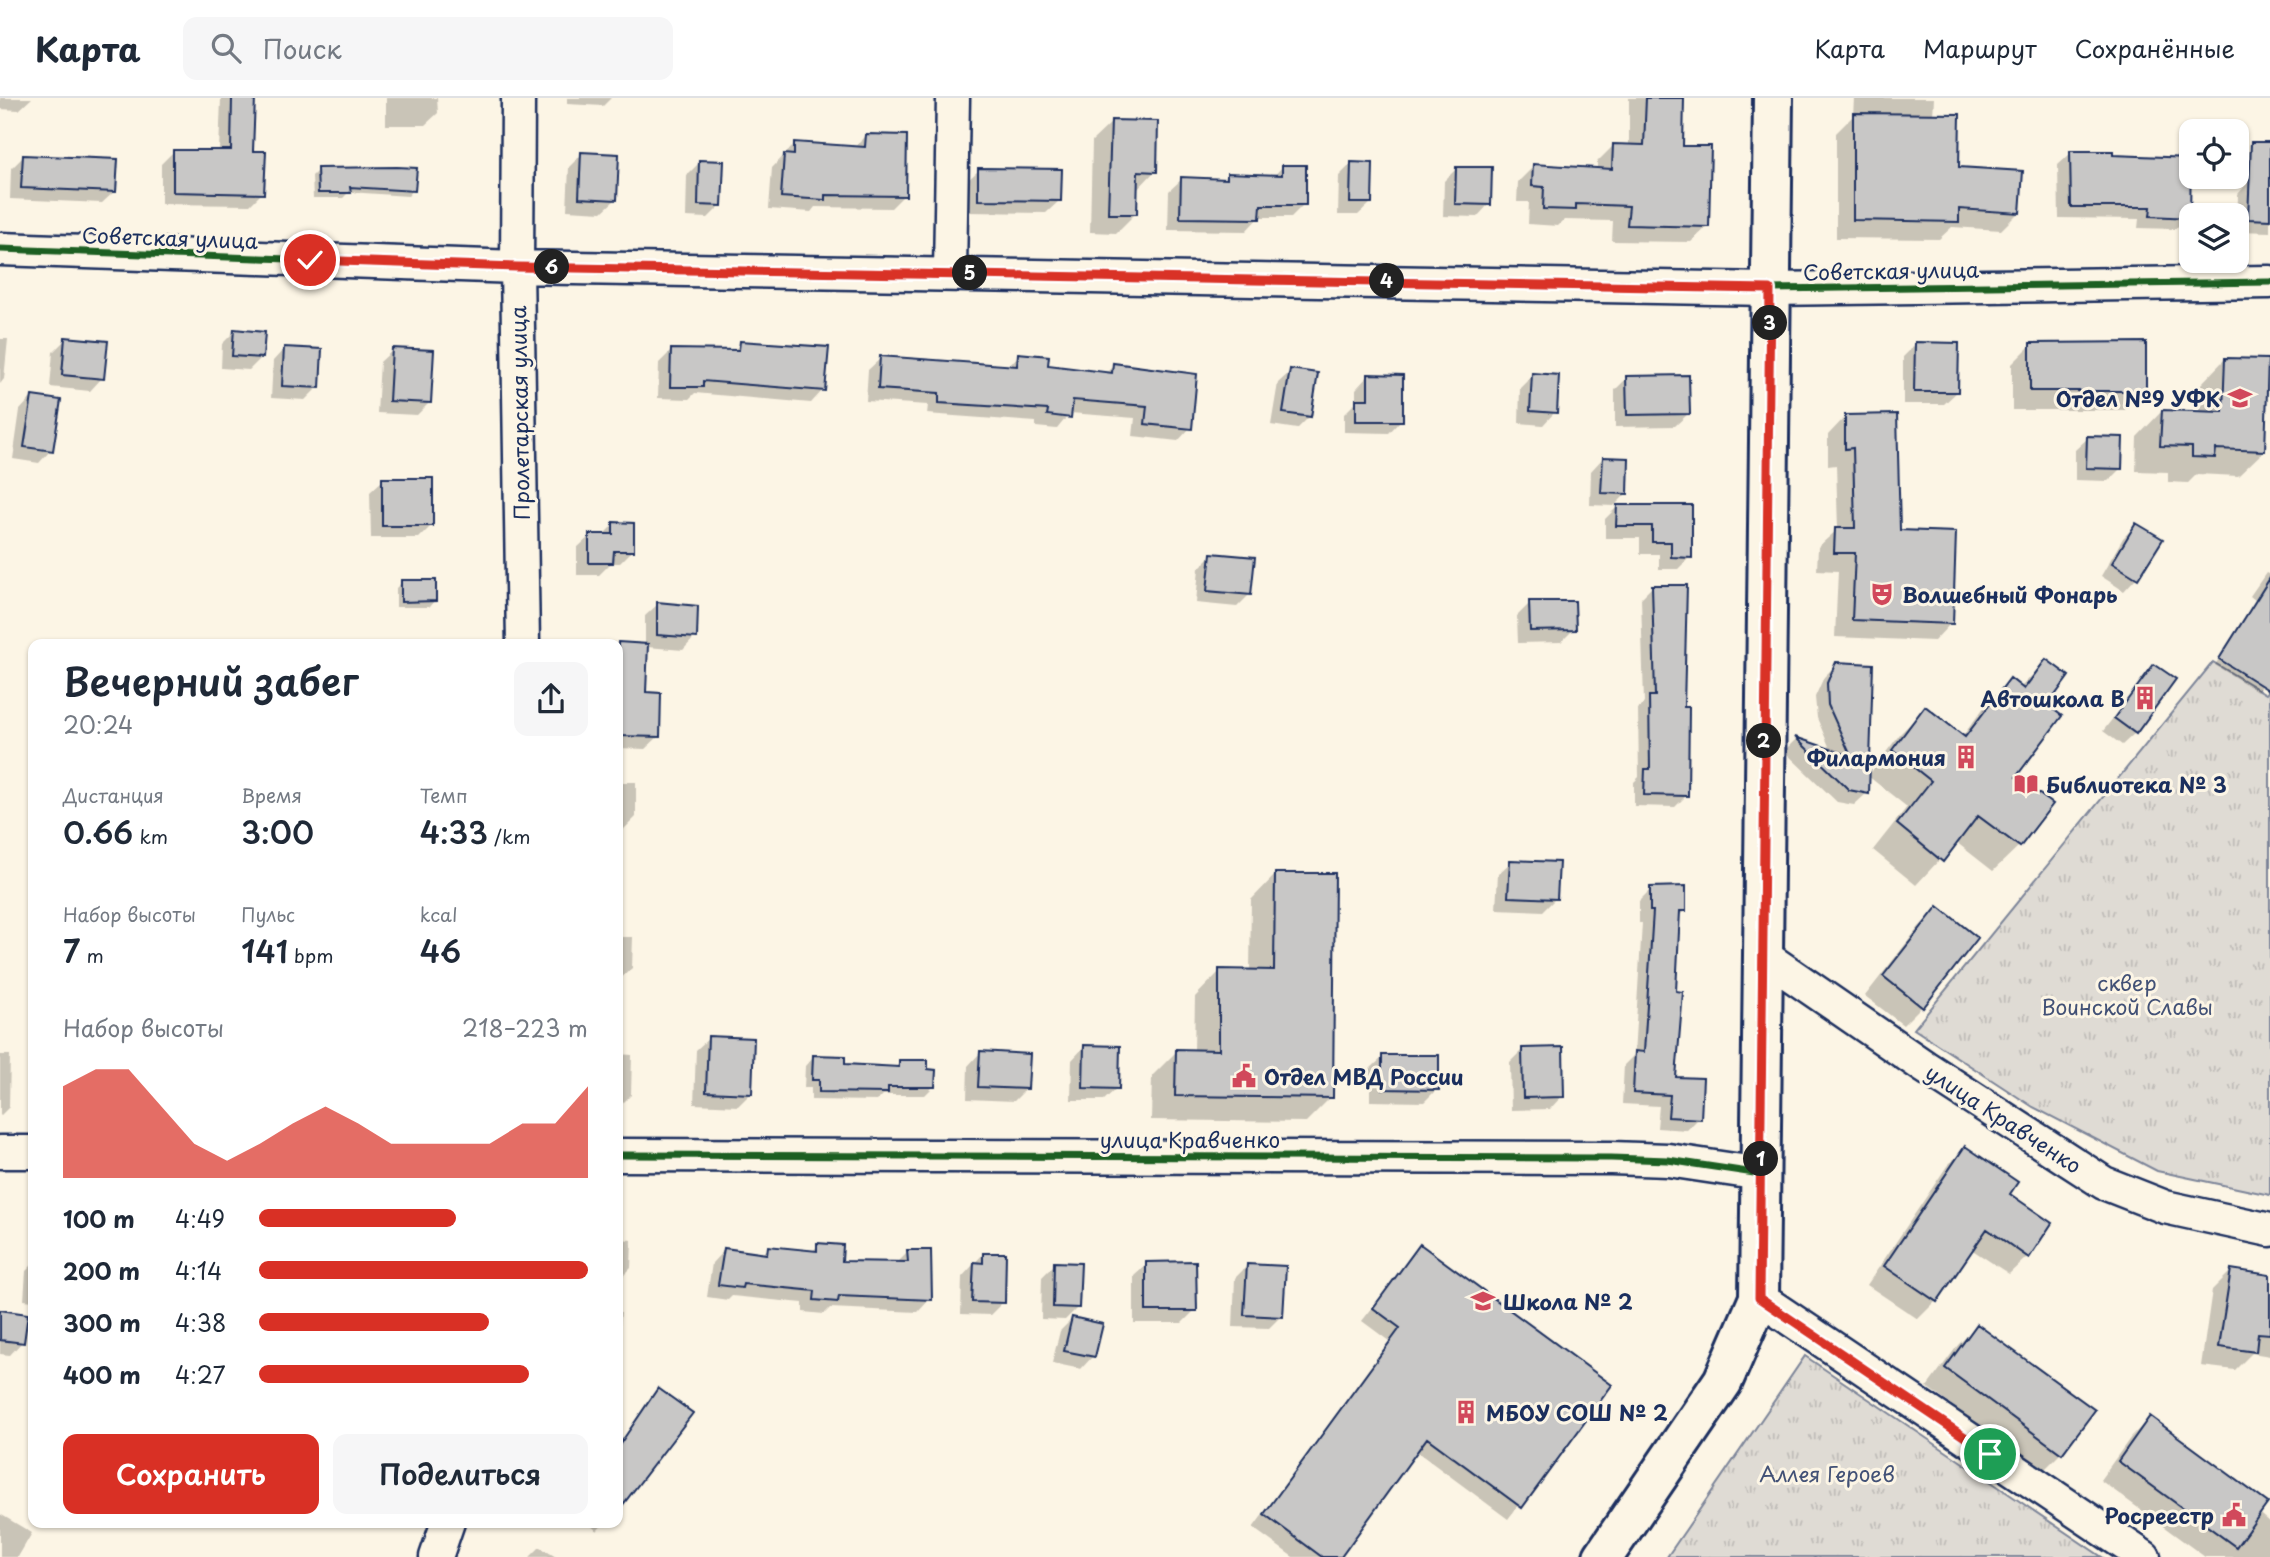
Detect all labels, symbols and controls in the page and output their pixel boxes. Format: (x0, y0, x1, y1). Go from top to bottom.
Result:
search box (183, 17, 673, 80)
text: Карта (35, 23, 141, 73)
icon: search (207, 29, 245, 67)
text: Поиск (263, 29, 342, 68)
text: Карта (1814, 30, 1885, 66)
text: Маршрут (1923, 30, 2037, 66)
text: Сохранённые (2075, 30, 2235, 66)
map controls (2179, 119, 2249, 273)
button: locate (2179, 119, 2249, 189)
button: layers (2179, 203, 2249, 273)
street label: Советская улица (81, 218, 259, 256)
pin (280, 230, 340, 290)
icon: check (291, 241, 329, 279)
pin: 6 (534, 250, 570, 284)
text: 6 (545, 252, 558, 280)
street label: Советская улица (1803, 252, 1980, 288)
pin: 5 (953, 256, 988, 290)
text: 5 (963, 258, 976, 286)
pin: 4 (1370, 264, 1404, 298)
text: 4 (1380, 266, 1393, 294)
street label: Пролетарская улица (501, 305, 537, 520)
pin: 3 (1752, 306, 1788, 341)
text: 3 (1763, 308, 1776, 336)
place label: Отдел №9 УФК (2056, 382, 2220, 414)
school or university icon: Отдел №9 УФК (2226, 384, 2254, 412)
place label: Волшебный Фонарь (1902, 578, 2118, 610)
theatre icon: Волшебный Фонарь (1868, 580, 1896, 608)
text: Вечерний забег (63, 652, 359, 709)
button: share (514, 662, 588, 736)
place label: Автошкола В (1980, 682, 2125, 714)
building icon: Автошкола В (2131, 684, 2159, 712)
text: 20:24 (63, 707, 133, 742)
pin: 2 (1746, 724, 1782, 758)
text: 2 (1757, 726, 1770, 754)
place label: Филармония (1807, 741, 1946, 773)
building icon: Филармония (1952, 743, 1980, 771)
place label: Библиотека № 3 (2046, 768, 2227, 800)
library icon: Библиотека № 3 (2012, 770, 2040, 798)
text: Дистанция (63, 781, 164, 809)
text: Время (241, 781, 302, 809)
text: Темп (420, 781, 468, 809)
text: 0.66 (63, 809, 133, 854)
text: 3:00 (241, 809, 314, 854)
text: 4:33 (420, 809, 488, 854)
text: km (133, 822, 168, 850)
text: /km (488, 822, 530, 850)
text: Набор высоты (63, 900, 196, 928)
text: Пульс (241, 900, 295, 928)
text: kcal (420, 900, 458, 928)
text: 7 (63, 928, 80, 973)
text: 141 (241, 928, 288, 973)
text: 46 (420, 928, 461, 973)
text: m (80, 941, 104, 969)
text: bpm (288, 941, 333, 969)
park label: сквер Воинской Славы (2041, 966, 2213, 1022)
text: Набор высоты (63, 1010, 224, 1045)
text: 218–223 m (462, 1010, 588, 1045)
street label: улица Кравченко (1920, 1055, 2088, 1181)
place label: Отдел МВД России (1264, 1060, 1464, 1092)
public building icon: Отдел МВД России (1230, 1062, 1258, 1090)
street label: улица Кравченко (1100, 1123, 1280, 1155)
pin: 1 (1744, 1142, 1778, 1176)
text: 1 (1756, 1144, 1765, 1172)
text: 100 m (63, 1201, 135, 1236)
text: 4:49 (175, 1201, 225, 1236)
text: 200 m (63, 1253, 140, 1288)
text: 4:14 (175, 1253, 222, 1288)
place label: Школа № 2 (1503, 1285, 1633, 1317)
school or university icon: Школа № 2 (1469, 1287, 1497, 1315)
text: 300 m (63, 1305, 141, 1340)
text: 4:38 (175, 1305, 226, 1340)
text: 400 m (63, 1357, 141, 1392)
text: 4:27 (175, 1357, 226, 1392)
place label: МБОУ СОШ № 2 (1486, 1396, 1668, 1428)
building icon: МБОУ СОШ № 2 (1452, 1398, 1480, 1426)
pin (1960, 1424, 2020, 1484)
button: Сохранить (63, 1434, 319, 1514)
button: Поделиться (333, 1434, 588, 1514)
icon: arrive (1971, 1435, 2009, 1473)
park label: Аллея Героев (1759, 1457, 1895, 1489)
place label: Росреестр (2104, 1499, 2214, 1531)
public building icon: Росреестр (2220, 1501, 2248, 1529)

